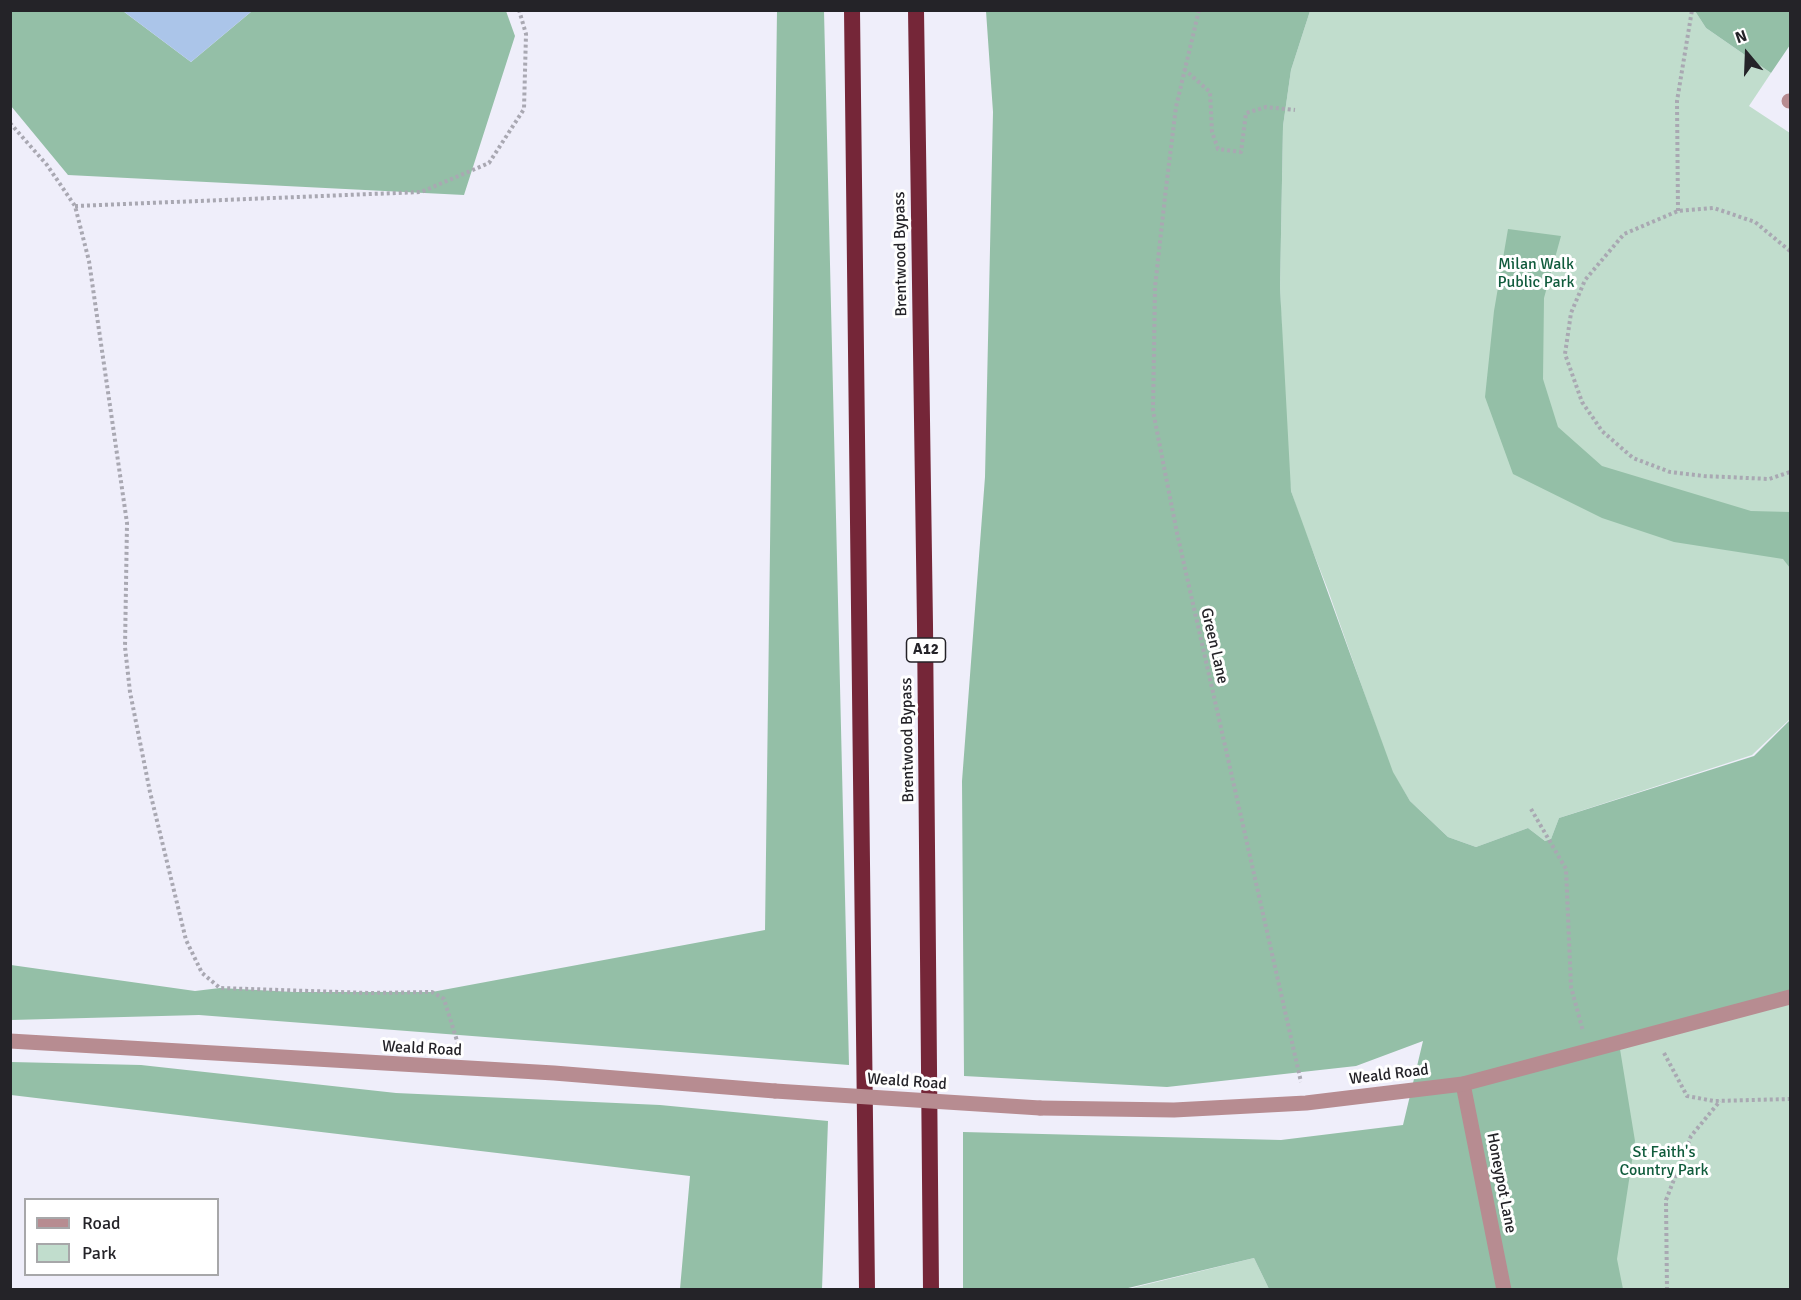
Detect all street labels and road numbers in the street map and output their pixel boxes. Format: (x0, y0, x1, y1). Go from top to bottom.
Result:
street label: Brentwood Bypass (890, 191, 912, 317)
street label: Green Lane (1196, 606, 1232, 686)
road number: A12 (906, 638, 946, 662)
street label: Brentwood Bypass (897, 677, 919, 803)
street label: Weald Road (382, 1037, 462, 1061)
street label: Weald Road (1348, 1061, 1430, 1089)
street label: Weald Road (866, 1070, 948, 1094)
street label: Honeypot Lane (1482, 1131, 1520, 1235)

